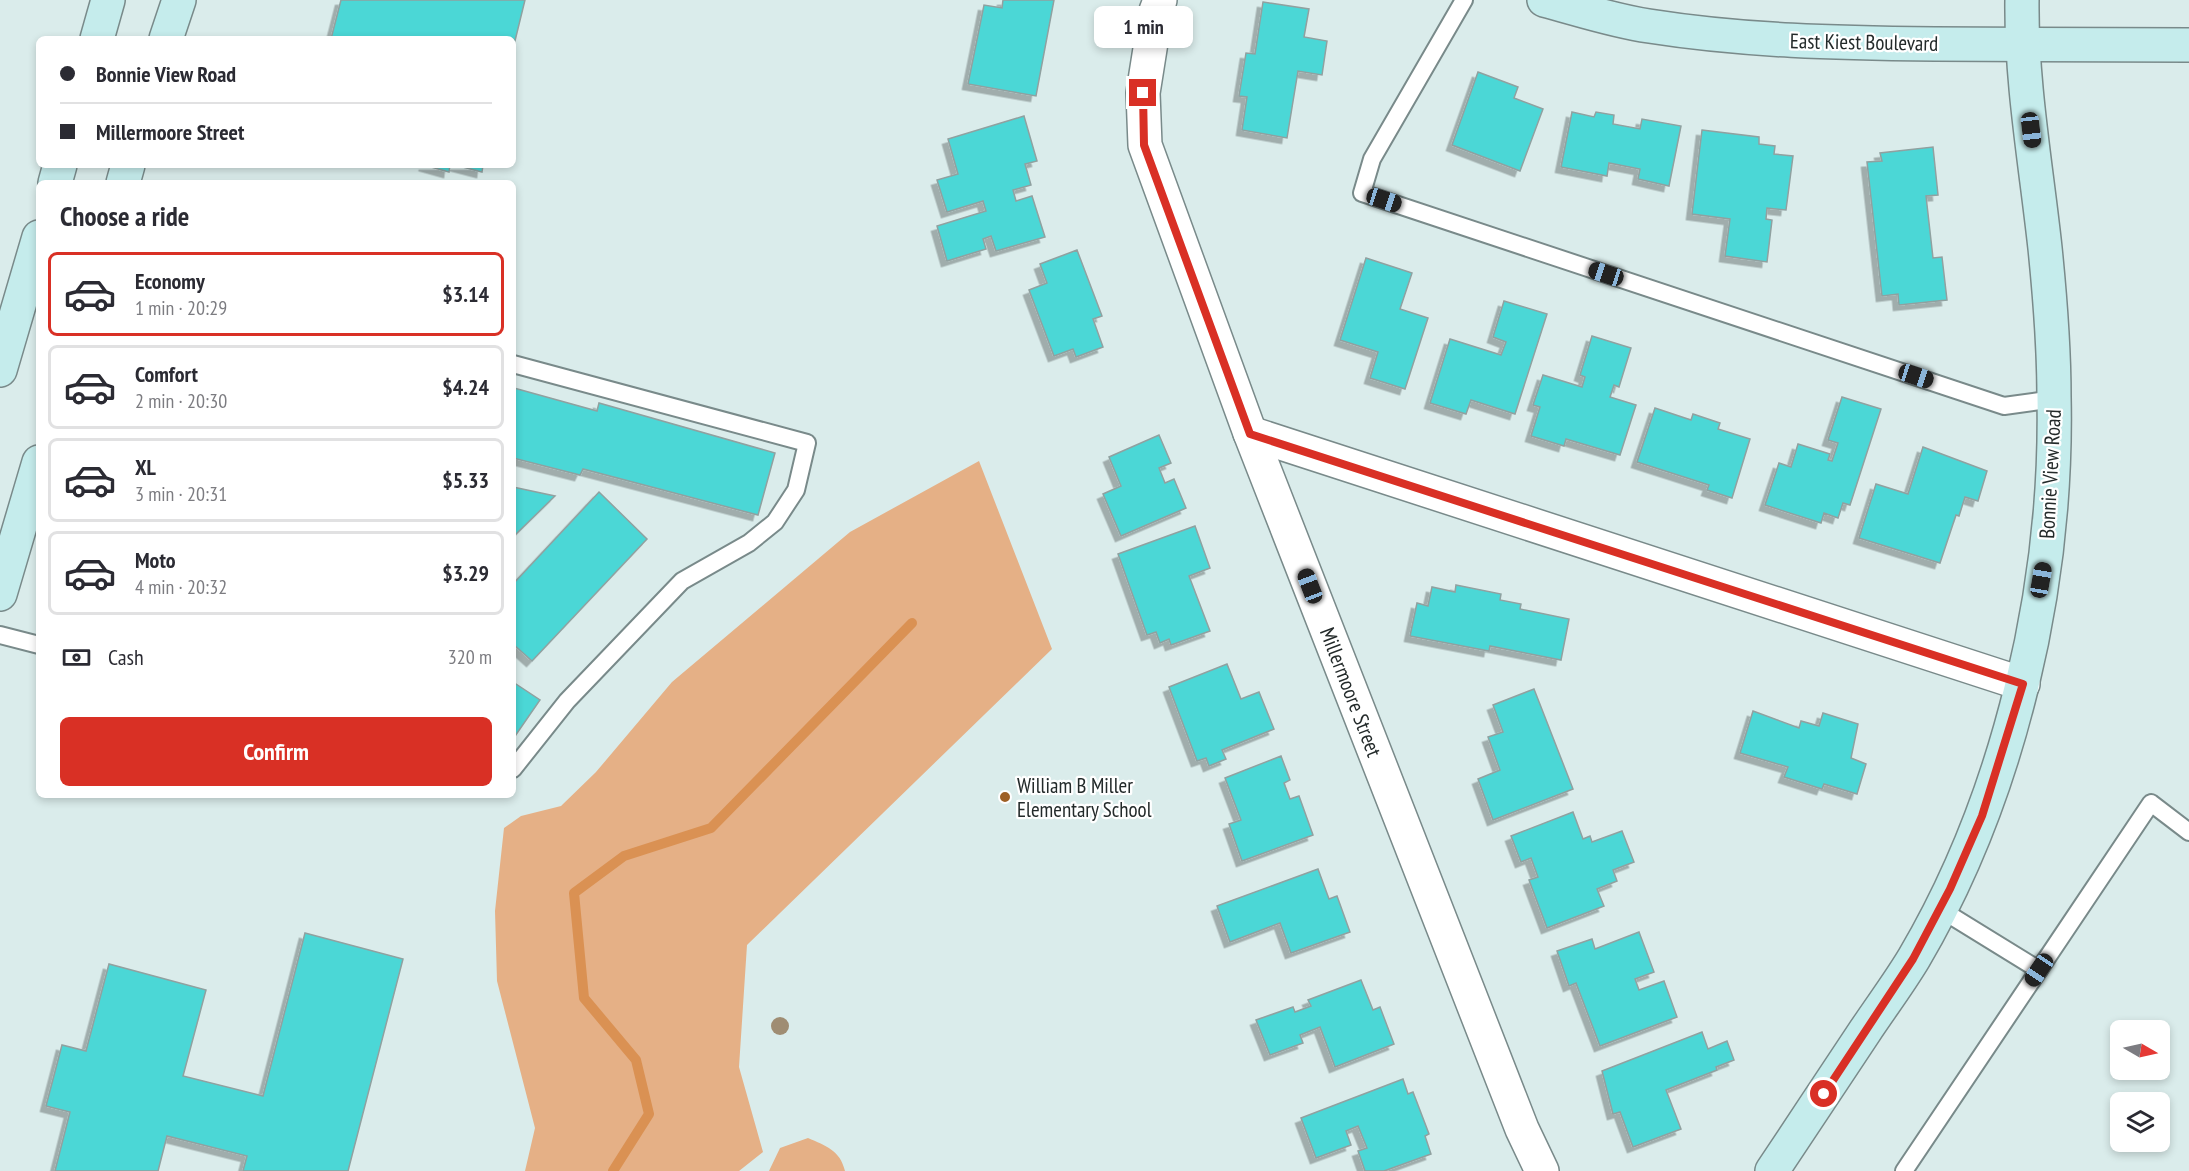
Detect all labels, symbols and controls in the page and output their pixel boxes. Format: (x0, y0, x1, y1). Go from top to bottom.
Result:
callout: 1 min (1094, 6, 1192, 48)
text: 1 min (1123, 14, 1164, 40)
street label: East Kiest Boulevard (1790, 27, 1938, 57)
text: Bonnie View Road (96, 60, 236, 88)
route end (1129, 79, 1156, 106)
car (2020, 111, 2042, 149)
text: Millermoore Street (96, 118, 244, 146)
car (1364, 186, 1404, 214)
text: Choose a ride (60, 199, 189, 233)
car (1586, 260, 1626, 288)
icon: car (63, 267, 117, 321)
text: Economy (135, 267, 205, 295)
text: $3.14 (442, 280, 489, 308)
text: 1 min · 20:29 (135, 295, 227, 321)
icon: car (63, 360, 117, 414)
text: Comfort (135, 360, 198, 388)
car (1896, 362, 1936, 390)
text: $4.24 (442, 373, 489, 401)
text: 2 min · 20:30 (135, 388, 227, 414)
street label: Bonnie View Road (2033, 409, 2067, 539)
icon: car (63, 453, 117, 507)
text: XL (135, 453, 156, 481)
text: $5.33 (442, 466, 489, 494)
text: 3 min · 20:31 (135, 481, 227, 507)
icon: car (63, 546, 117, 600)
text: Moto (135, 546, 176, 574)
text: $3.29 (442, 559, 489, 587)
car (2029, 561, 2053, 599)
car (1295, 566, 1325, 606)
text: 4 min · 20:32 (135, 574, 227, 600)
street label: Millermoore Street (1314, 624, 1388, 761)
icon: cash (60, 641, 93, 674)
text: Cash (108, 643, 144, 671)
text: 320 m (448, 644, 492, 670)
button: Confirm (60, 717, 492, 786)
place label: William B Miller Elementary School (1017, 772, 1152, 823)
marker: William B Miller Elementary School (998, 790, 1012, 804)
car (2021, 950, 2057, 990)
north arrow (2110, 1020, 2170, 1080)
map controls (2110, 1020, 2170, 1152)
route start (1810, 1080, 1837, 1107)
button: layers (2110, 1092, 2170, 1152)

